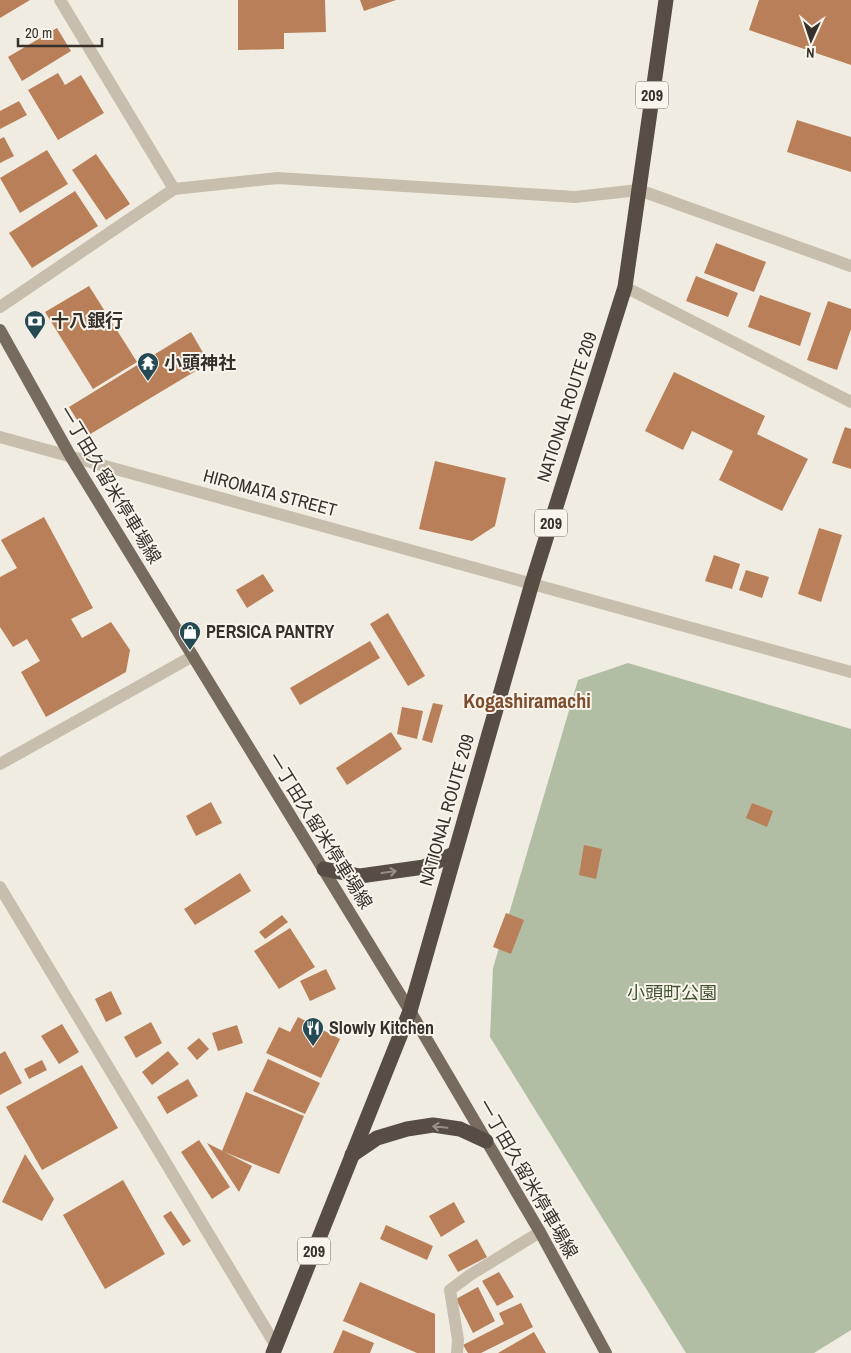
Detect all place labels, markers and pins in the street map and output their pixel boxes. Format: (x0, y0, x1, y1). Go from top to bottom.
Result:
place label: 十八銀行 (51, 308, 123, 333)
bank icon: 十八銀行 (23, 309, 47, 340)
place label: 小頭神社 (164, 350, 236, 375)
temple icon: 小頭神社 (136, 351, 160, 382)
place label: PERSICA PANTRY (206, 619, 334, 644)
shop icon: PERSICA PANTRY (178, 620, 202, 651)
place label: Slowly Kitchen (329, 1015, 434, 1040)
restaurant icon: Slowly Kitchen (301, 1016, 325, 1047)

